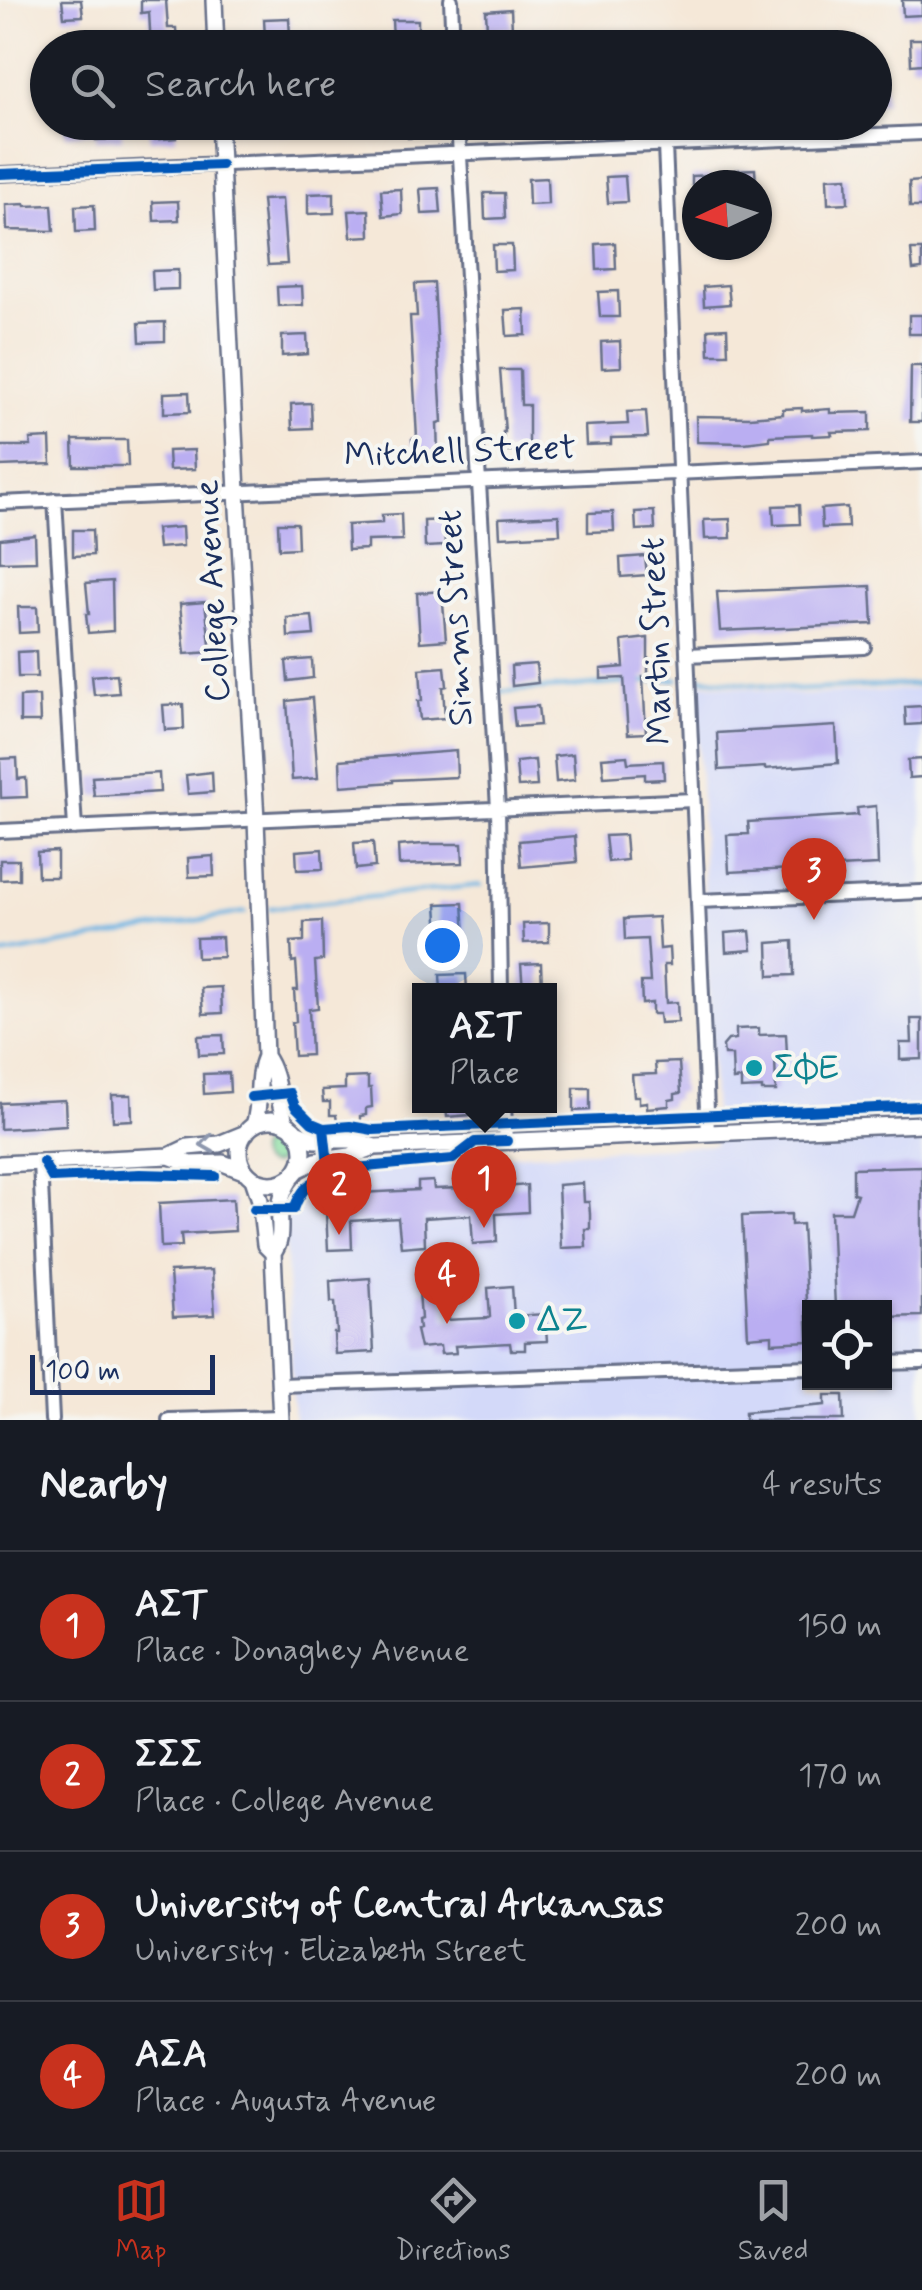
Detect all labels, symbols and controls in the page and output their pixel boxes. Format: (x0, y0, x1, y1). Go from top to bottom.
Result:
search box (30, 30, 892, 140)
icon: search (65, 58, 120, 113)
text: Search here (145, 61, 336, 110)
north arrow (682, 170, 772, 260)
street label: Mitchell Street (343, 425, 577, 479)
street label: College Avenue (184, 478, 242, 704)
street label: Simms Street (427, 508, 485, 728)
street label: Martin Street (630, 536, 684, 746)
pin: 3 (782, 838, 846, 920)
your location (417, 920, 468, 971)
popup (412, 983, 557, 1113)
text: ΑΣΤ (449, 1003, 520, 1052)
place label: ΣΦΕ (774, 1045, 840, 1091)
text: Place (449, 1052, 520, 1094)
marker: ΣΦΕ (743, 1057, 765, 1079)
one-way arrow (199, 1133, 216, 1154)
pin: 1 (452, 1146, 516, 1228)
pin: 2 (306, 1152, 372, 1235)
pin: 4 (414, 1242, 480, 1324)
place label: ΔΖ (537, 1298, 587, 1344)
map controls (802, 1300, 892, 1390)
button: locate (802, 1300, 892, 1390)
marker: ΔΖ (506, 1310, 528, 1332)
scale bar (30, 1350, 215, 1394)
text: 100 m (45, 1354, 120, 1391)
text: Nearby (40, 1458, 168, 1513)
text: 4 results (762, 1464, 882, 1506)
text: ΑΣΤ (135, 1581, 205, 1630)
text: 1 (65, 1605, 80, 1647)
text: 150 m (797, 1605, 882, 1647)
text: Place · Donaghey Avenue (135, 1630, 469, 1672)
text: ΣΣΣ (135, 1731, 203, 1780)
text: 2 (65, 1755, 80, 1797)
text: 170 m (798, 1755, 882, 1797)
text: Place · College Avenue (135, 1780, 434, 1822)
text: University of Central Arkansas (135, 1881, 664, 1930)
text: 3 (65, 1905, 80, 1947)
text: 200 m (795, 1905, 882, 1947)
text: University · Elizabeth Street (135, 1930, 526, 1972)
text: ΑΣΑ (135, 2031, 208, 2080)
text: 4 (63, 2055, 82, 2097)
text: 200 m (795, 2055, 882, 2097)
text: Place · Augusta Avenue (135, 2080, 437, 2122)
tab: Map (114, 2173, 169, 2270)
tab: Directions (396, 2173, 511, 2270)
tab: Saved (738, 2173, 808, 2270)

